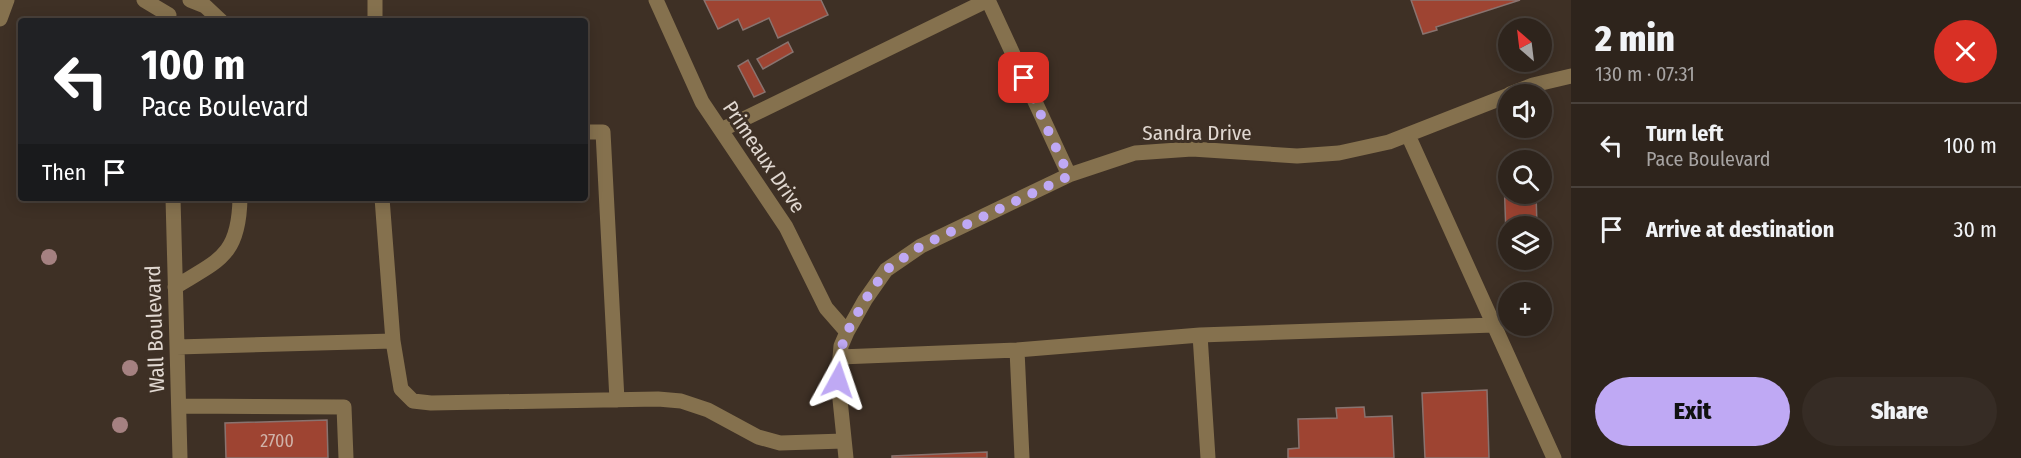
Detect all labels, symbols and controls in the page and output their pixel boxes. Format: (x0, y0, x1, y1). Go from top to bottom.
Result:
text: 2 min (1595, 17, 1675, 61)
north arrow (1498, 18, 1552, 72)
map controls (1498, 18, 1552, 336)
button: close (1934, 20, 1997, 83)
text: 100 m (141, 40, 245, 90)
icon: left (42, 42, 120, 120)
pin (998, 52, 1049, 103)
icon: arrive (1007, 61, 1040, 94)
text: 130 m · 07:31 (1595, 62, 1695, 86)
button: sound (1498, 84, 1552, 138)
text: Pace Boulevard (141, 91, 309, 123)
street label: Primeaux Drive (717, 96, 811, 218)
street label: Sandra Drive (1142, 120, 1252, 146)
text: Turn left (1646, 120, 1724, 147)
icon: left (1595, 129, 1628, 162)
text: 100 m (1943, 132, 1997, 159)
text: Pace Boulevard (1646, 147, 1770, 171)
button: search (1498, 150, 1552, 204)
icon: arrive (98, 156, 131, 189)
text: Then (42, 159, 86, 186)
icon: arrive (1595, 213, 1628, 246)
button: layers (1498, 216, 1552, 270)
text: Arrive at destination (1646, 216, 1834, 243)
text: 30 m (1954, 216, 1997, 243)
street label: Wall Boulevard (140, 265, 170, 393)
button: + (1498, 282, 1552, 336)
position arrow (806, 348, 870, 412)
button: Exit (1595, 377, 1790, 446)
button: Share (1802, 377, 1997, 446)
house number: 2700 (260, 430, 294, 452)

